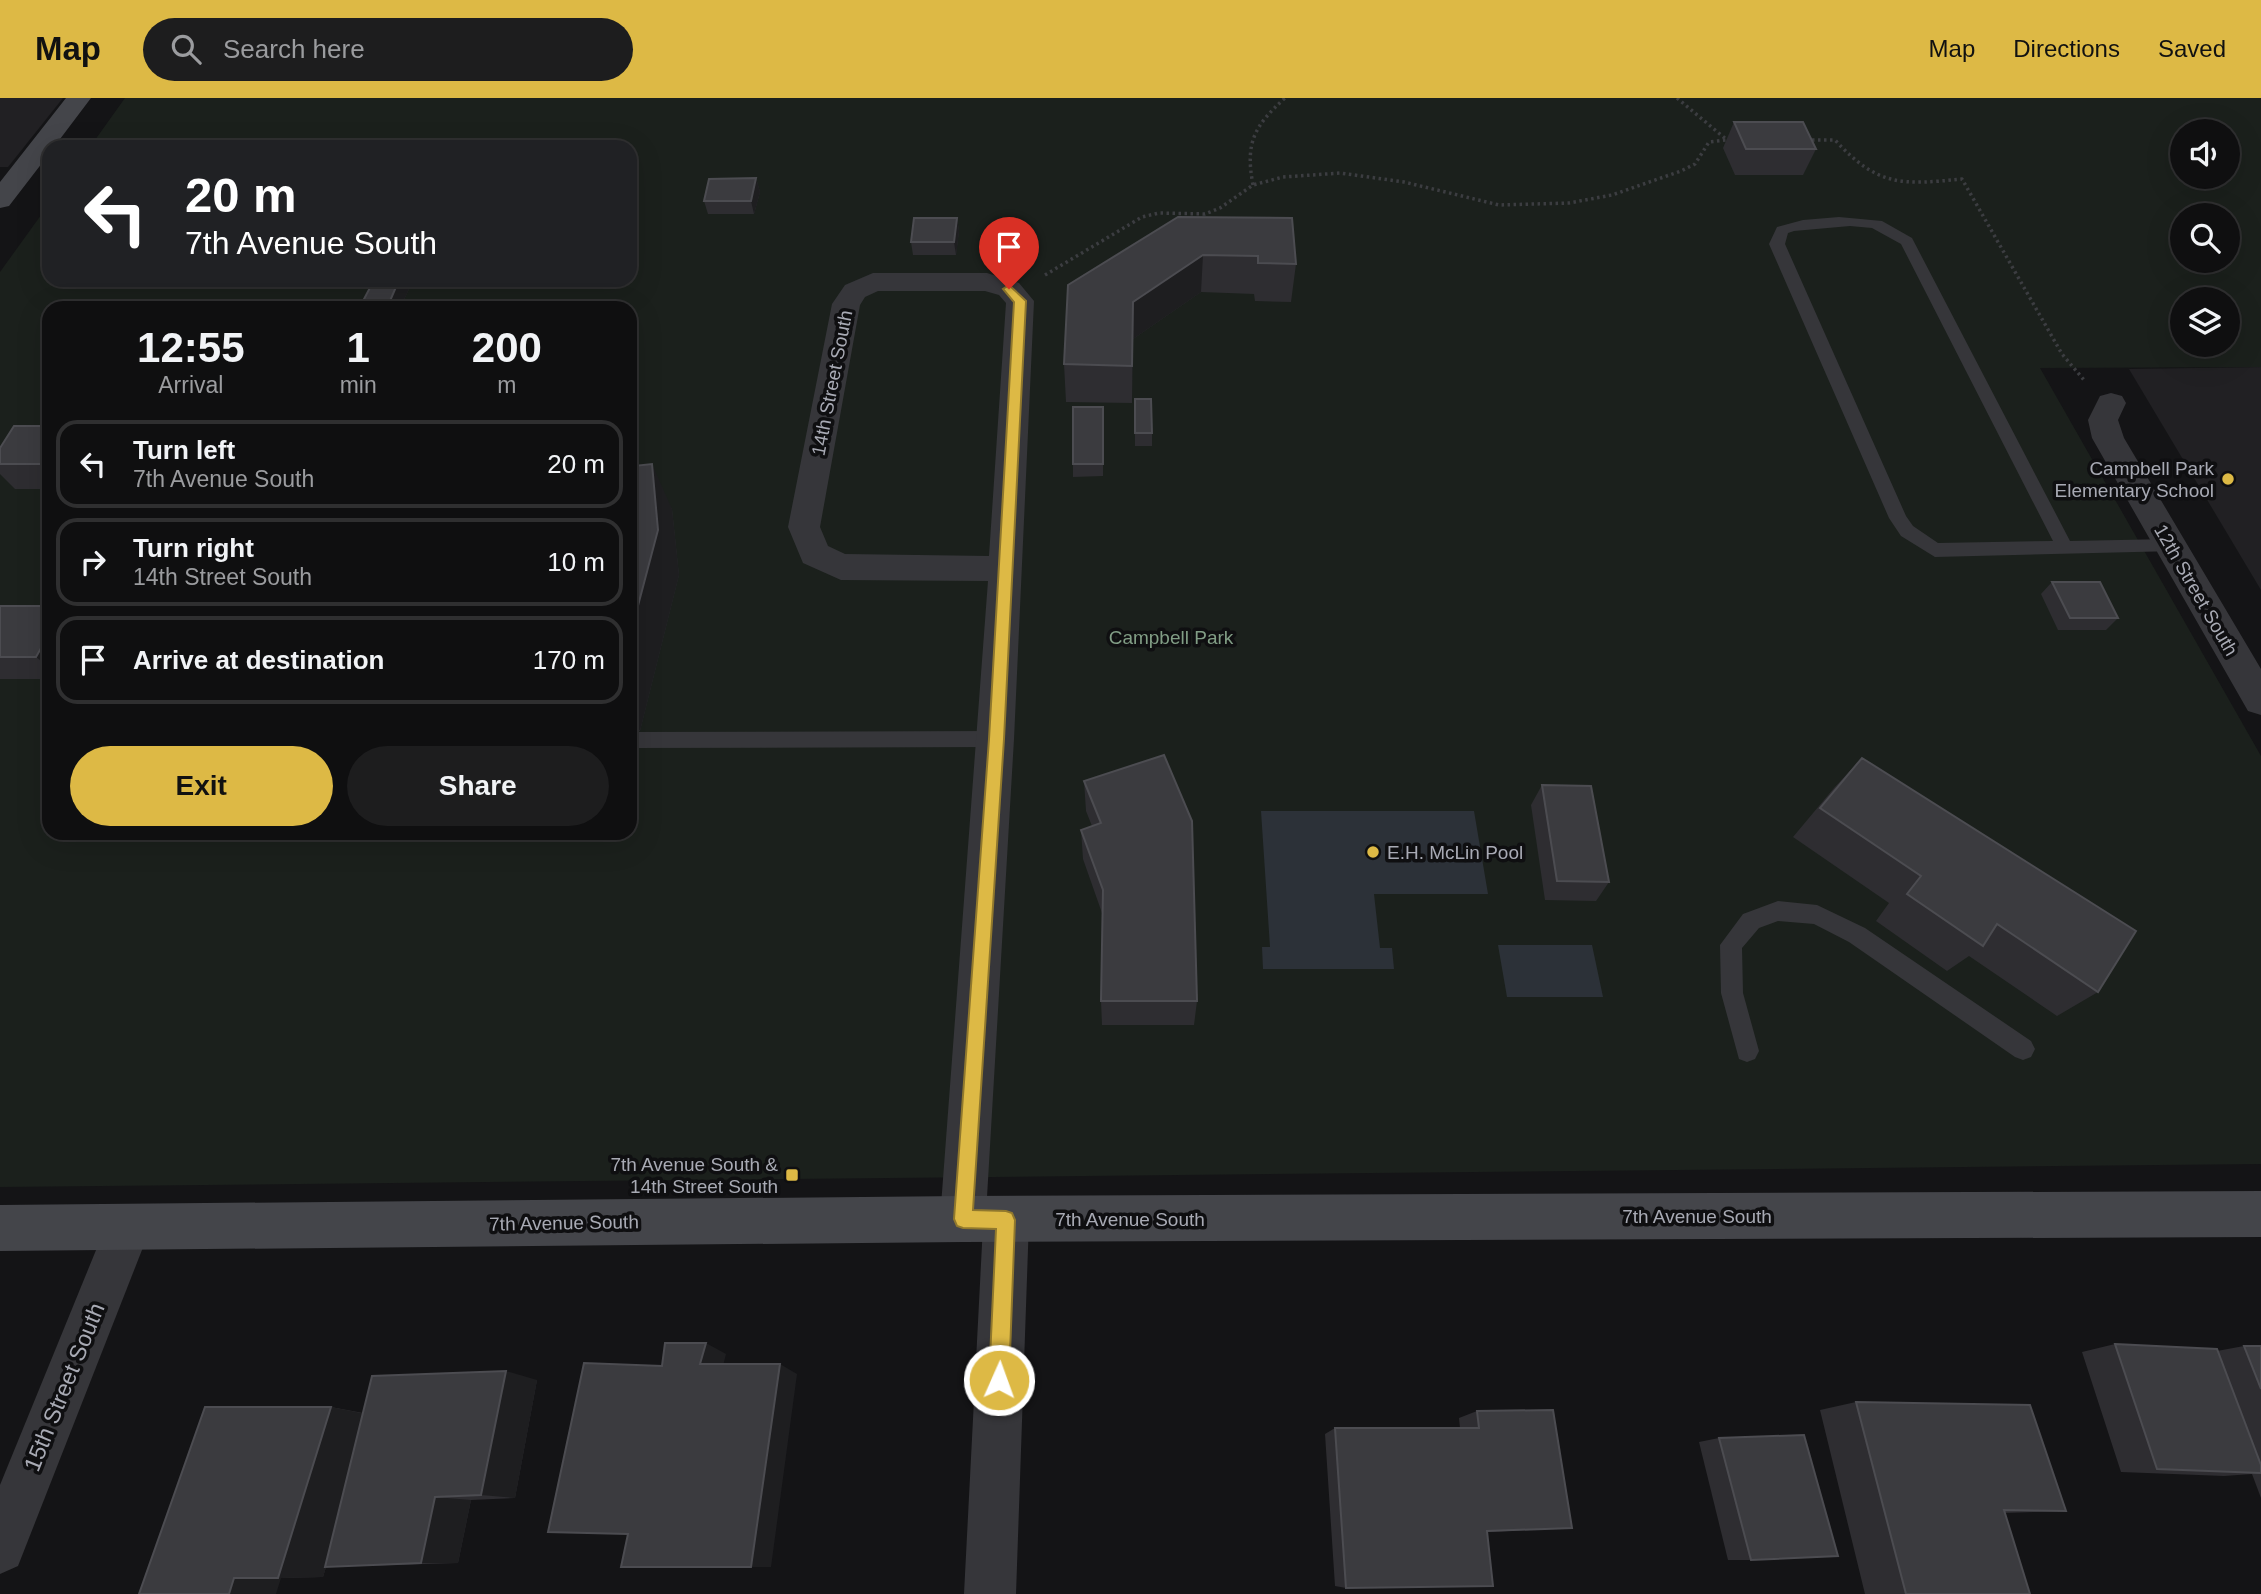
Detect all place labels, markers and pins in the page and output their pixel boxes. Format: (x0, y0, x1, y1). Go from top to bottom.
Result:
pin (979, 217, 1039, 289)
place label: Campbell Park Elementary School (2055, 458, 2214, 501)
marker: Campbell Park Elementary School (2220, 471, 2236, 487)
place label: E.H. McLin Pool (1387, 842, 1523, 863)
marker: E.H. McLin Pool (1365, 844, 1381, 860)
place label: 7th Avenue South & 14th Street South (610, 1154, 778, 1197)
marker: 7th Avenue South & 14th Street South (784, 1167, 800, 1183)

